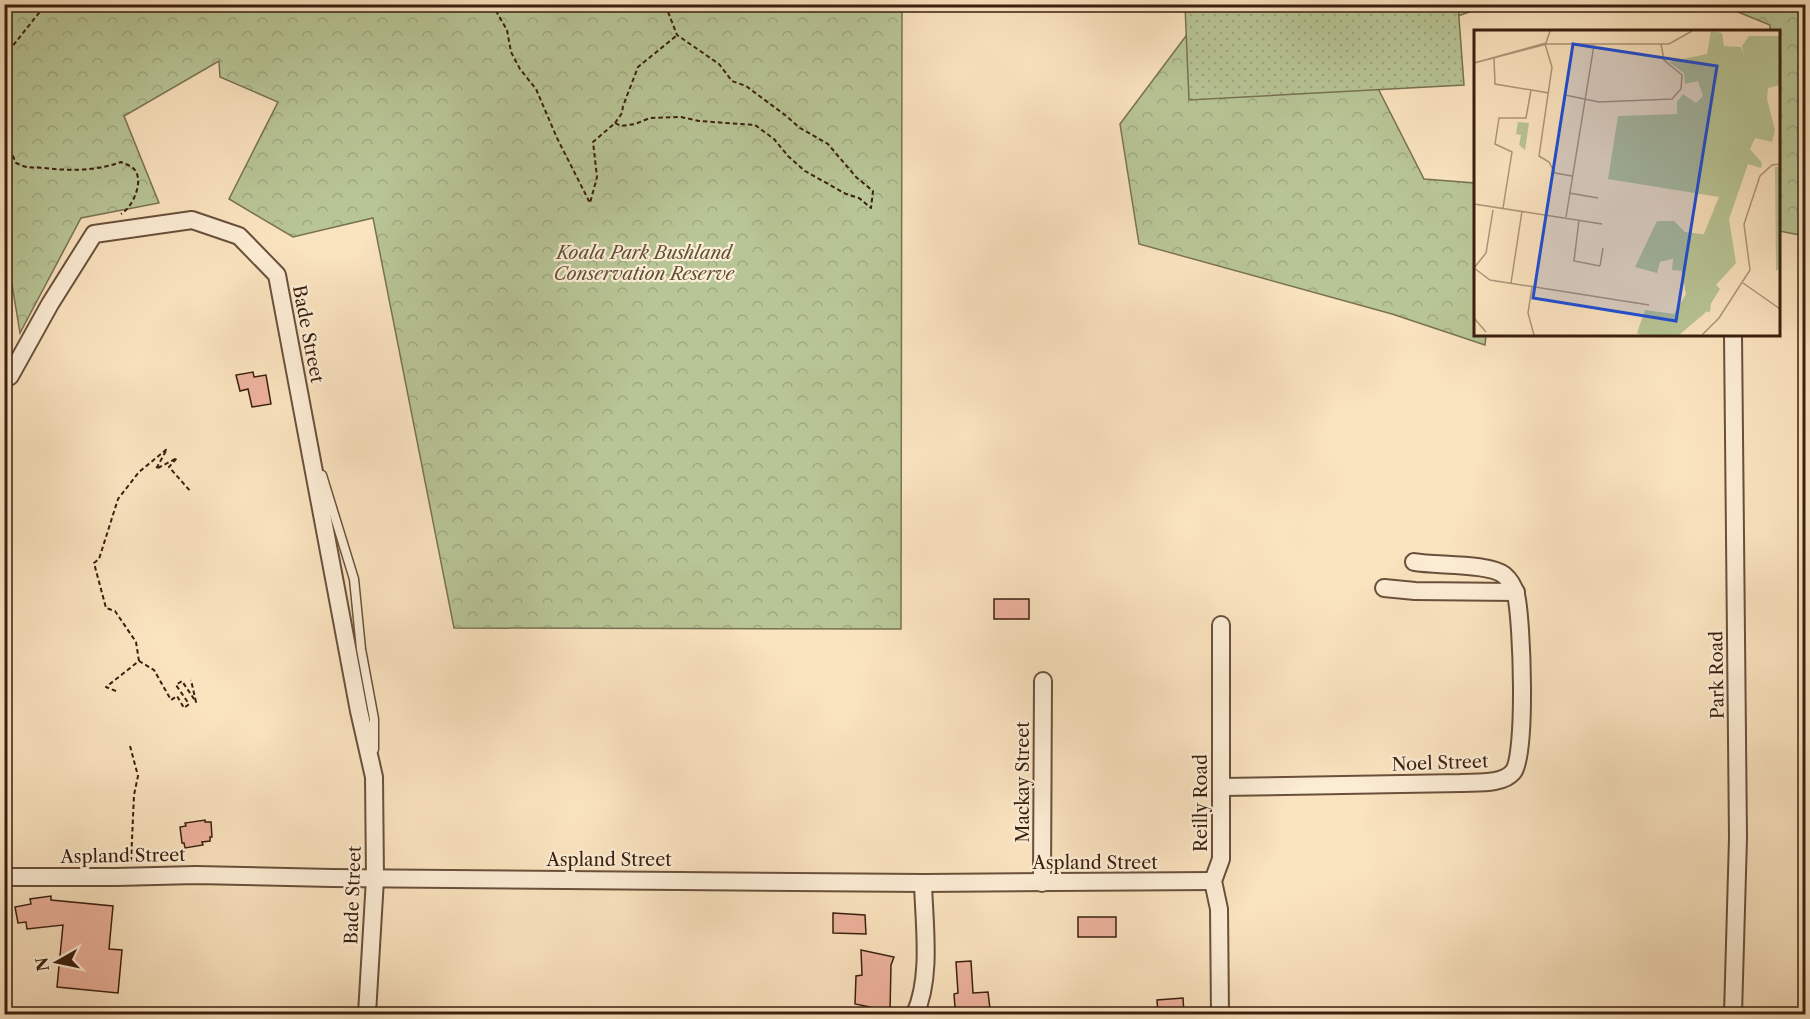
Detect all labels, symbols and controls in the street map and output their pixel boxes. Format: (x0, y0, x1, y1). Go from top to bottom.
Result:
inset map (1474, 30, 1780, 336)
park label: Koala Park Bushland Conservation Reserve (554, 242, 736, 285)
street label: Bade Street (288, 283, 328, 385)
street label: Park Road (1705, 631, 1729, 719)
street label: Mackay Street (1012, 721, 1034, 843)
street label: Noel Street (1391, 750, 1489, 776)
street label: Reilly Road (1190, 754, 1212, 852)
street label: Aspland Street (59, 844, 186, 868)
street label: Bade Street (340, 845, 366, 945)
street label: Aspland Street (545, 849, 672, 871)
street label: Aspland Street (1031, 852, 1158, 874)
north arrow (27, 932, 87, 992)
text: N (31, 956, 53, 973)

